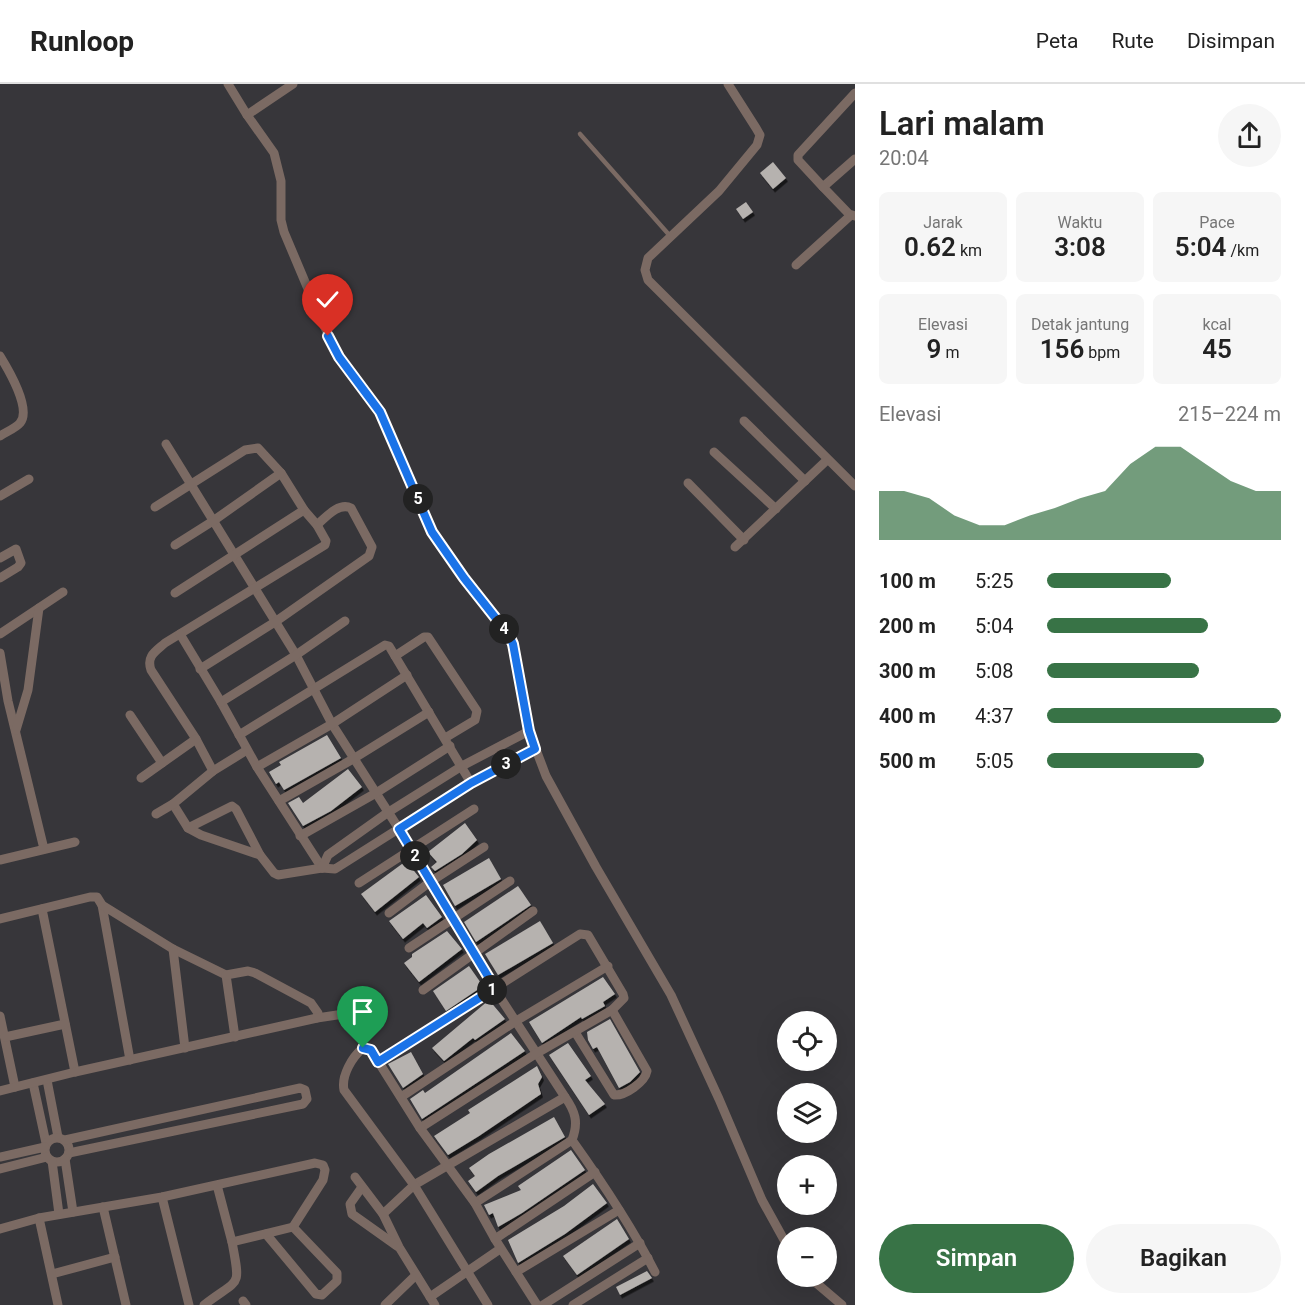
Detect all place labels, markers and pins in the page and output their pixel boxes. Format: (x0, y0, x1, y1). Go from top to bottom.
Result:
pin (302, 274, 353, 336)
pin: 5 (403, 484, 433, 514)
pin: 4 (489, 614, 519, 644)
pin: 3 (491, 749, 521, 779)
pin: 2 (400, 841, 430, 871)
pin: 1 (477, 975, 507, 1005)
pin (337, 986, 388, 1048)

